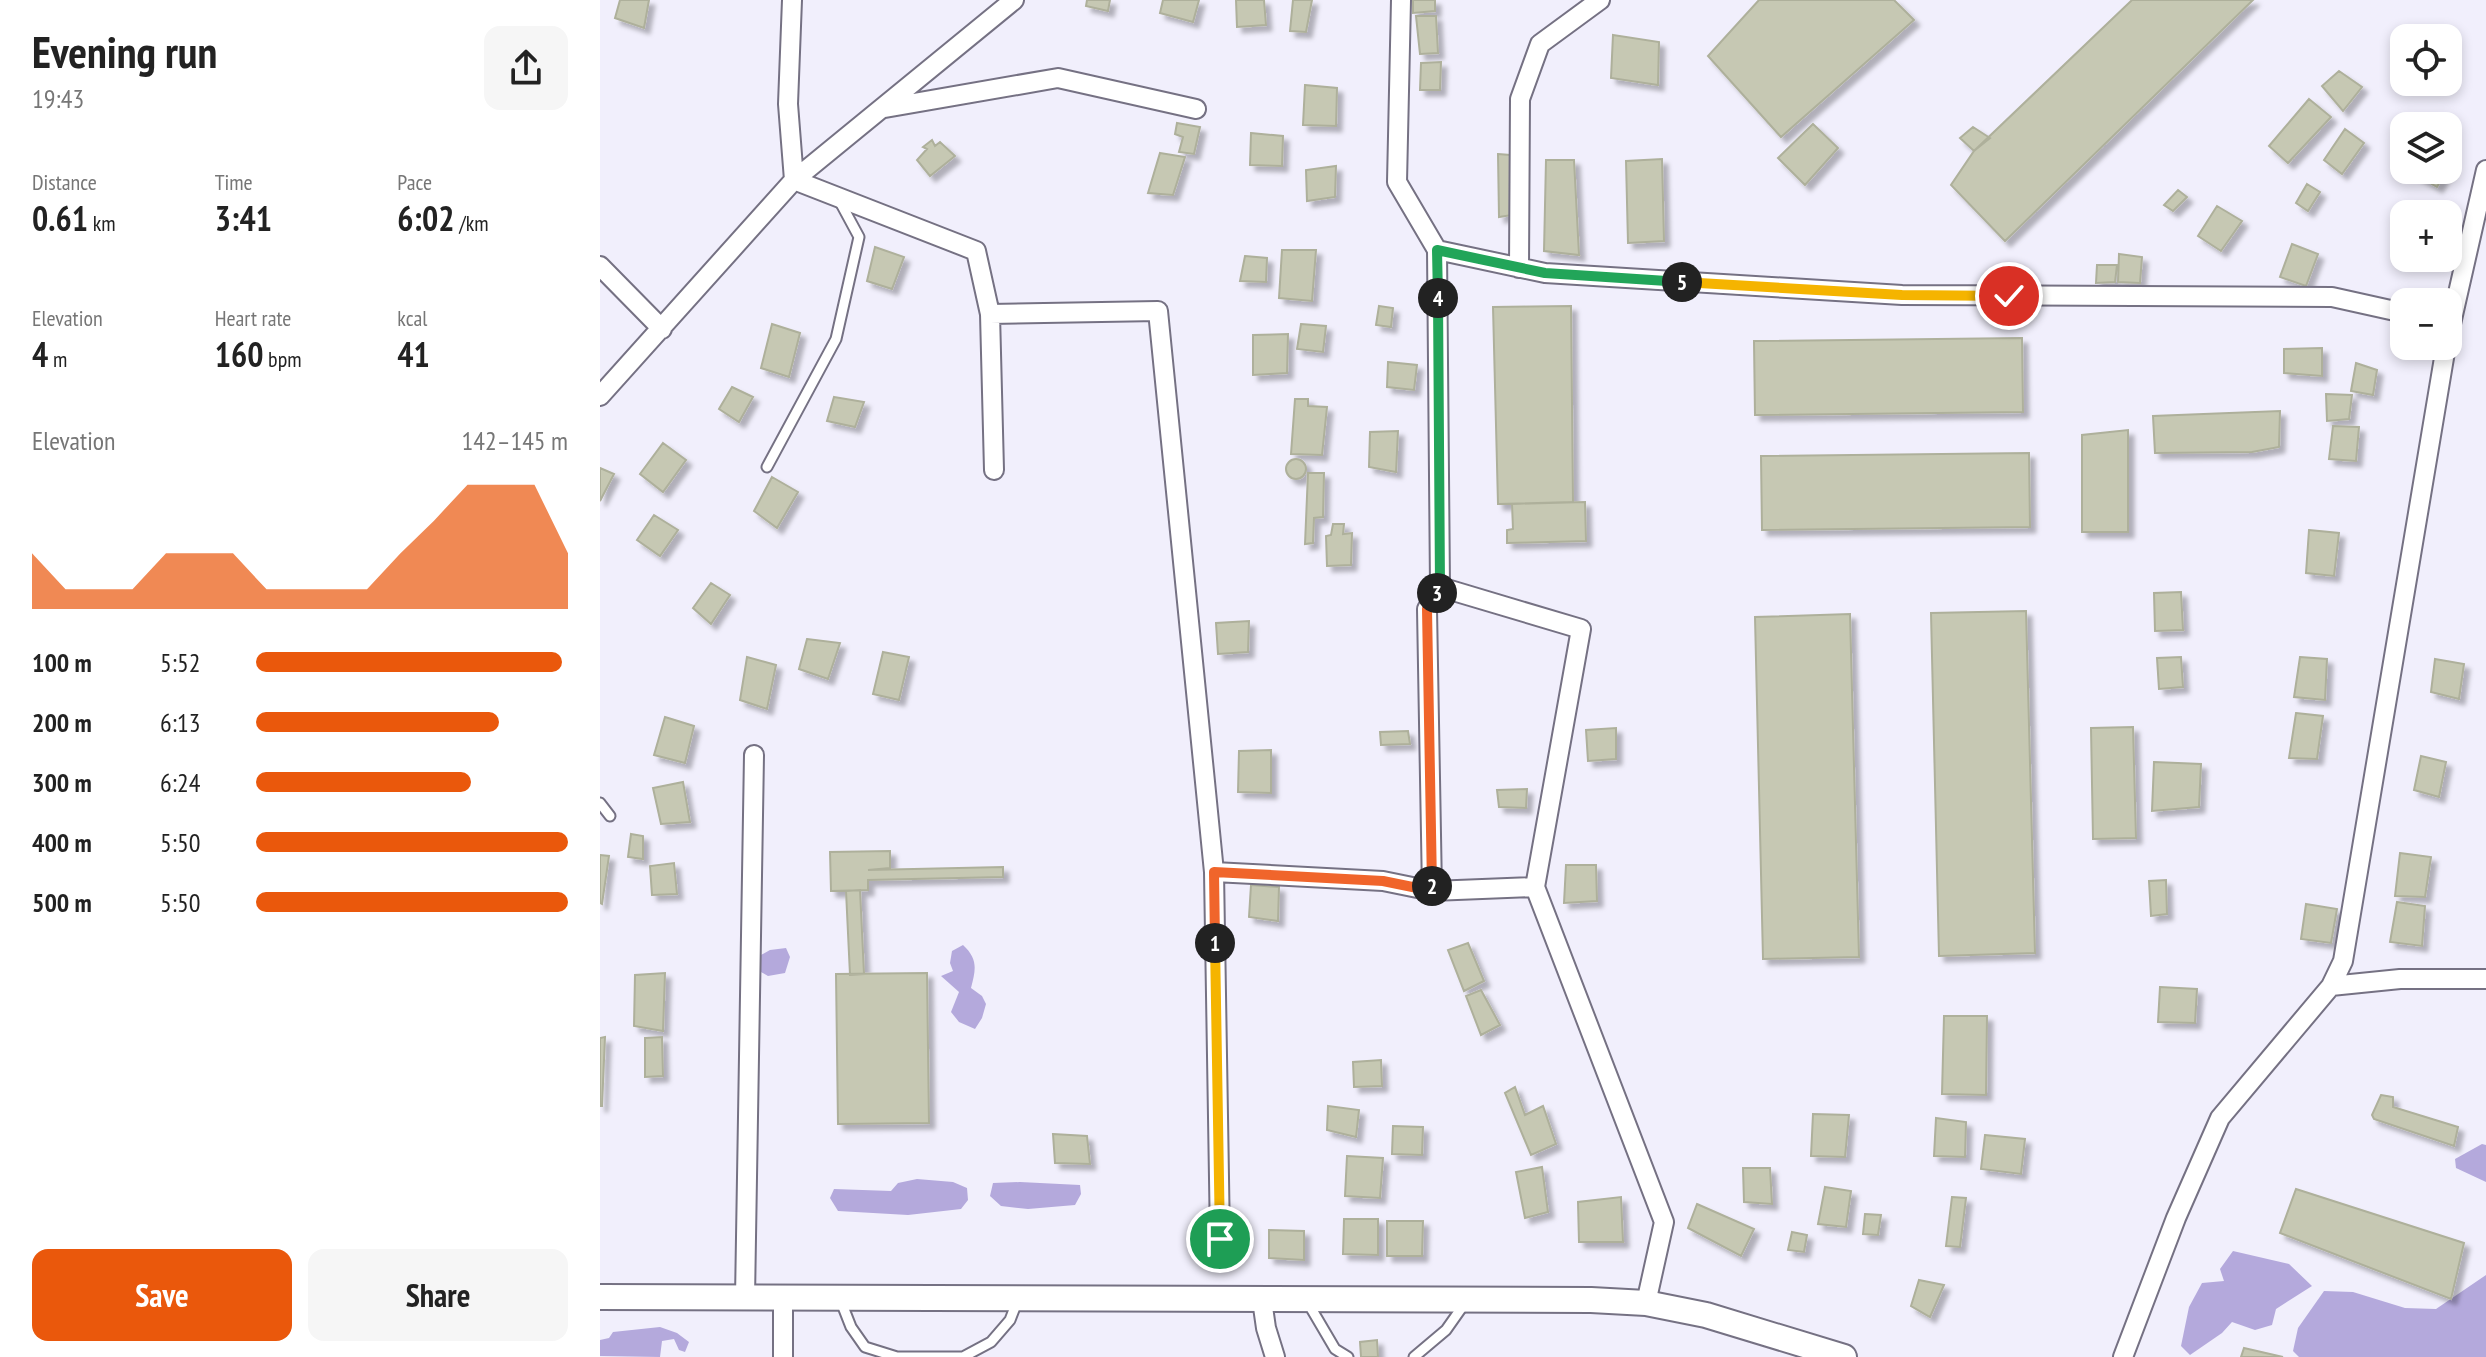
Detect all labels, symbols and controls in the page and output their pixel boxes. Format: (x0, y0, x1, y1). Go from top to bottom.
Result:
text: Evening run (32, 23, 217, 80)
map controls (2390, 24, 2462, 360)
button: locate (2390, 24, 2462, 96)
button: share (484, 26, 568, 110)
text: 19:43 (32, 82, 84, 115)
button: layers (2390, 112, 2462, 184)
text: Distance (32, 168, 97, 196)
text: Time (215, 168, 253, 196)
text: Pace (397, 168, 432, 196)
text: 0.61 (32, 196, 88, 240)
text: 3:41 (215, 196, 272, 240)
text: 6:02 (397, 196, 455, 240)
button: + (2390, 200, 2462, 272)
text: km (88, 209, 116, 237)
text: /km (455, 209, 489, 237)
pin: 5 (1662, 262, 1702, 302)
pin (1975, 262, 2043, 330)
text: 5 (1677, 268, 1687, 296)
icon: check (1987, 274, 2031, 318)
pin: 4 (1418, 278, 1458, 318)
text: 4 (1433, 284, 1443, 312)
button: − (2390, 288, 2462, 360)
text: Elevation (32, 304, 103, 332)
text: Heart rate (215, 304, 291, 332)
text: kcal (397, 304, 427, 332)
text: 4 (32, 332, 48, 376)
text: 160 (215, 332, 263, 376)
text: 41 (397, 332, 430, 376)
text: m (48, 345, 67, 373)
text: bpm (263, 345, 302, 373)
text: Elevation (32, 424, 115, 457)
text: 142–145 m (462, 424, 568, 457)
pin: 3 (1417, 573, 1457, 613)
text: 3 (1432, 579, 1442, 607)
text: 100 m (32, 646, 92, 679)
text: 5:52 (160, 646, 200, 679)
text: 200 m (32, 706, 92, 739)
text: 6:13 (160, 706, 200, 739)
text: 300 m (32, 766, 92, 799)
text: 6:24 (160, 766, 200, 799)
text: 400 m (32, 826, 92, 859)
text: 5:50 (160, 826, 200, 859)
pin: 2 (1412, 866, 1452, 906)
text: 2 (1427, 872, 1437, 900)
text: 500 m (32, 886, 92, 919)
text: 5:50 (160, 886, 200, 919)
pin: 1 (1195, 923, 1235, 963)
text: 1 (1210, 929, 1220, 957)
pin (1186, 1205, 1254, 1273)
icon: arrive (1198, 1217, 1242, 1261)
button: Save (32, 1249, 292, 1341)
button: Share (308, 1249, 568, 1341)

